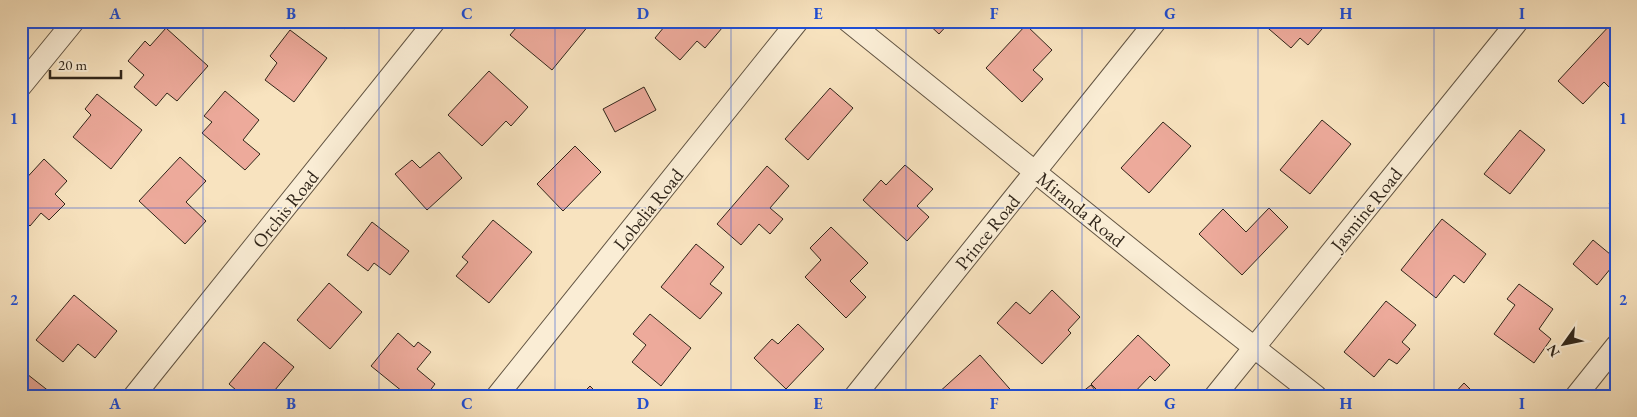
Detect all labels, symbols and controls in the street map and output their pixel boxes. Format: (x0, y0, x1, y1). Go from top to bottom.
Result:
text: A (108, 3, 121, 24)
text: B (286, 3, 296, 24)
text: C (461, 3, 473, 24)
text: D (637, 3, 649, 24)
text: E (813, 3, 823, 24)
text: F (990, 3, 999, 24)
text: G (1164, 3, 1176, 24)
text: H (1340, 3, 1353, 24)
text: I (1519, 3, 1525, 24)
scale bar (50, 48, 121, 80)
text: 20 m (58, 55, 87, 74)
text: 1 (10, 108, 18, 129)
text: 1 (1619, 108, 1627, 129)
street label: Jasmine Road (1324, 162, 1408, 258)
street label: Lobelia Road (608, 163, 689, 255)
street label: Orchis Road (246, 165, 325, 253)
street label: Miranda Road (1031, 166, 1130, 253)
street label: Prince Road (949, 189, 1026, 275)
text: 2 (10, 289, 19, 310)
text: 2 (1619, 289, 1628, 310)
north arrow (1540, 320, 1590, 370)
text: N (1542, 341, 1564, 361)
text: A (108, 393, 121, 414)
text: B (286, 393, 296, 414)
text: C (461, 393, 473, 414)
text: D (637, 393, 649, 414)
text: E (813, 393, 823, 414)
text: F (990, 393, 999, 414)
text: G (1164, 393, 1176, 414)
text: H (1340, 393, 1353, 414)
text: I (1519, 393, 1525, 414)

